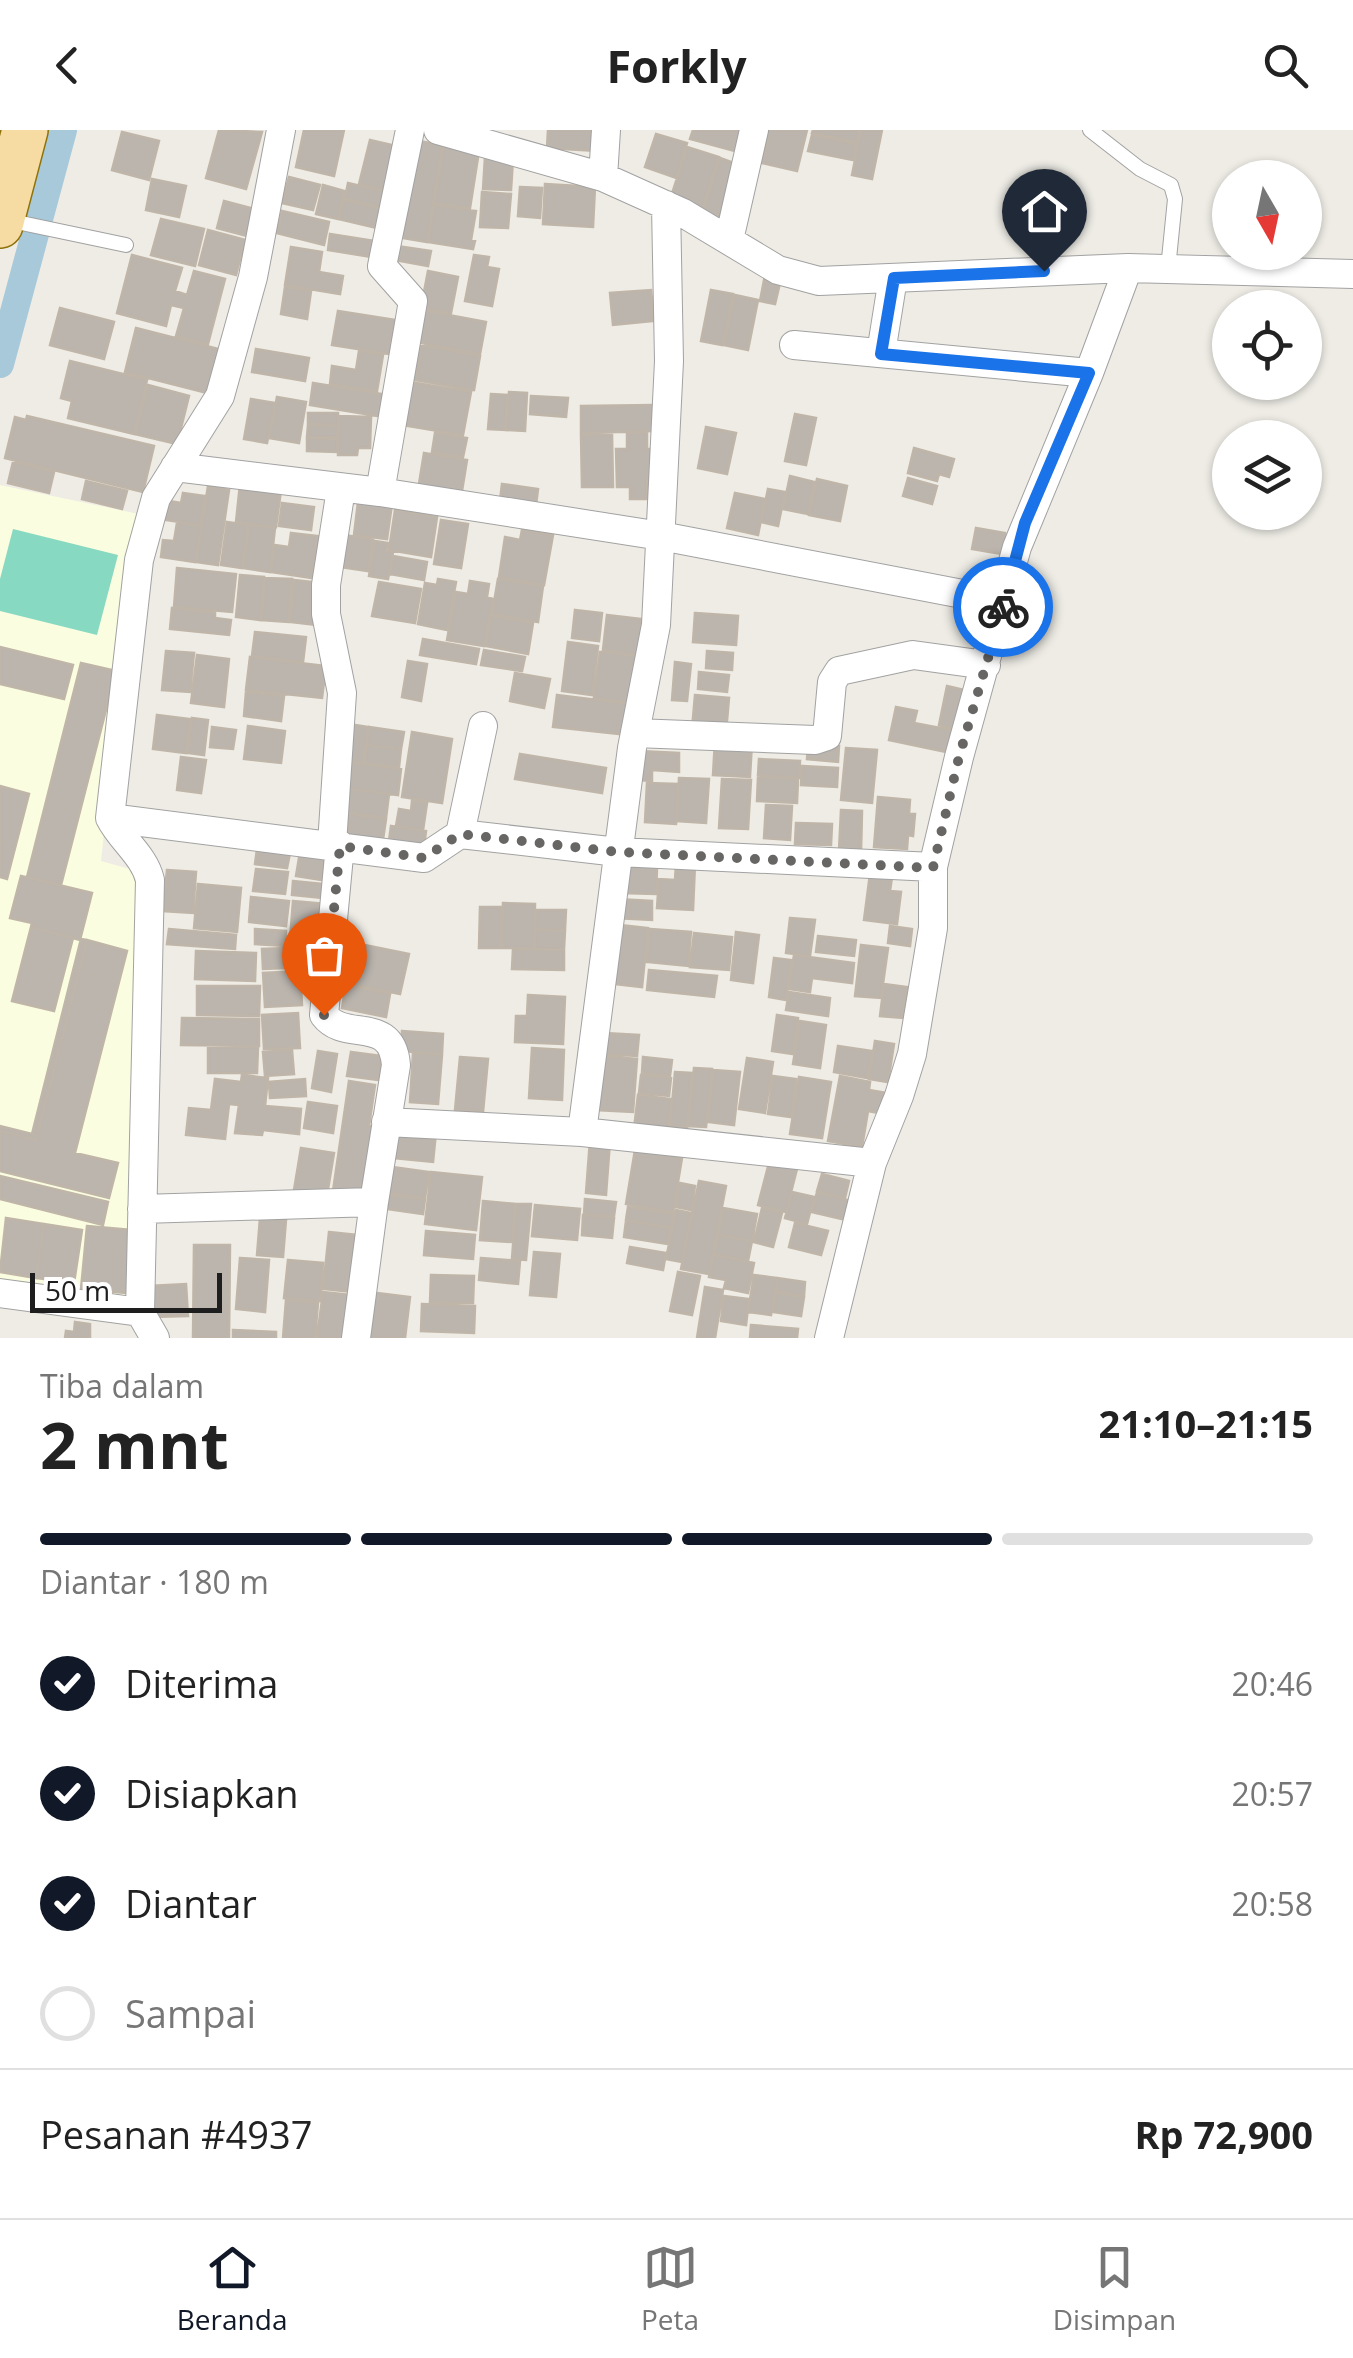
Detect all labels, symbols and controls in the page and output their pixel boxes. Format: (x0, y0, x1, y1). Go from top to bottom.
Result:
text: Forkly (606, 35, 747, 96)
icon: back (40, 38, 95, 93)
icon: search (1258, 38, 1313, 93)
north arrow (1212, 160, 1322, 270)
map controls (1212, 160, 1322, 530)
pin (1002, 169, 1087, 272)
icon: home (1017, 184, 1072, 239)
button: locate (1212, 290, 1322, 400)
button: layers (1212, 420, 1322, 530)
courier (953, 557, 1053, 657)
icon: bike (976, 580, 1031, 635)
pin (282, 913, 367, 1016)
icon: bag (297, 928, 352, 983)
scale bar (30, 1268, 222, 1312)
text: 50 m (45, 1271, 110, 1309)
text: Tiba dalam (40, 1364, 204, 1407)
text: 21:10–21:15 (1099, 1397, 1313, 1449)
text: 2 mnt (40, 1400, 229, 1488)
text: Diantar · 180 m (40, 1560, 269, 1603)
icon: check (40, 1656, 95, 1711)
text: Diterima (125, 1657, 278, 1709)
text: 20:46 (1231, 1662, 1313, 1705)
icon: check (40, 1766, 95, 1821)
text: Disiapkan (125, 1767, 299, 1819)
text: 20:57 (1231, 1772, 1313, 1815)
icon: check (40, 1876, 95, 1931)
text: Diantar (125, 1877, 257, 1929)
text: 20:58 (1231, 1882, 1313, 1925)
text: Sampai (125, 1987, 256, 2039)
text: Pesanan #4937 (40, 2108, 312, 2160)
text: Rp 72,900 (1135, 2108, 1313, 2160)
tab: Beranda (177, 2240, 287, 2338)
tab: Peta (641, 2240, 699, 2338)
tab: Disimpan (1053, 2240, 1176, 2338)

